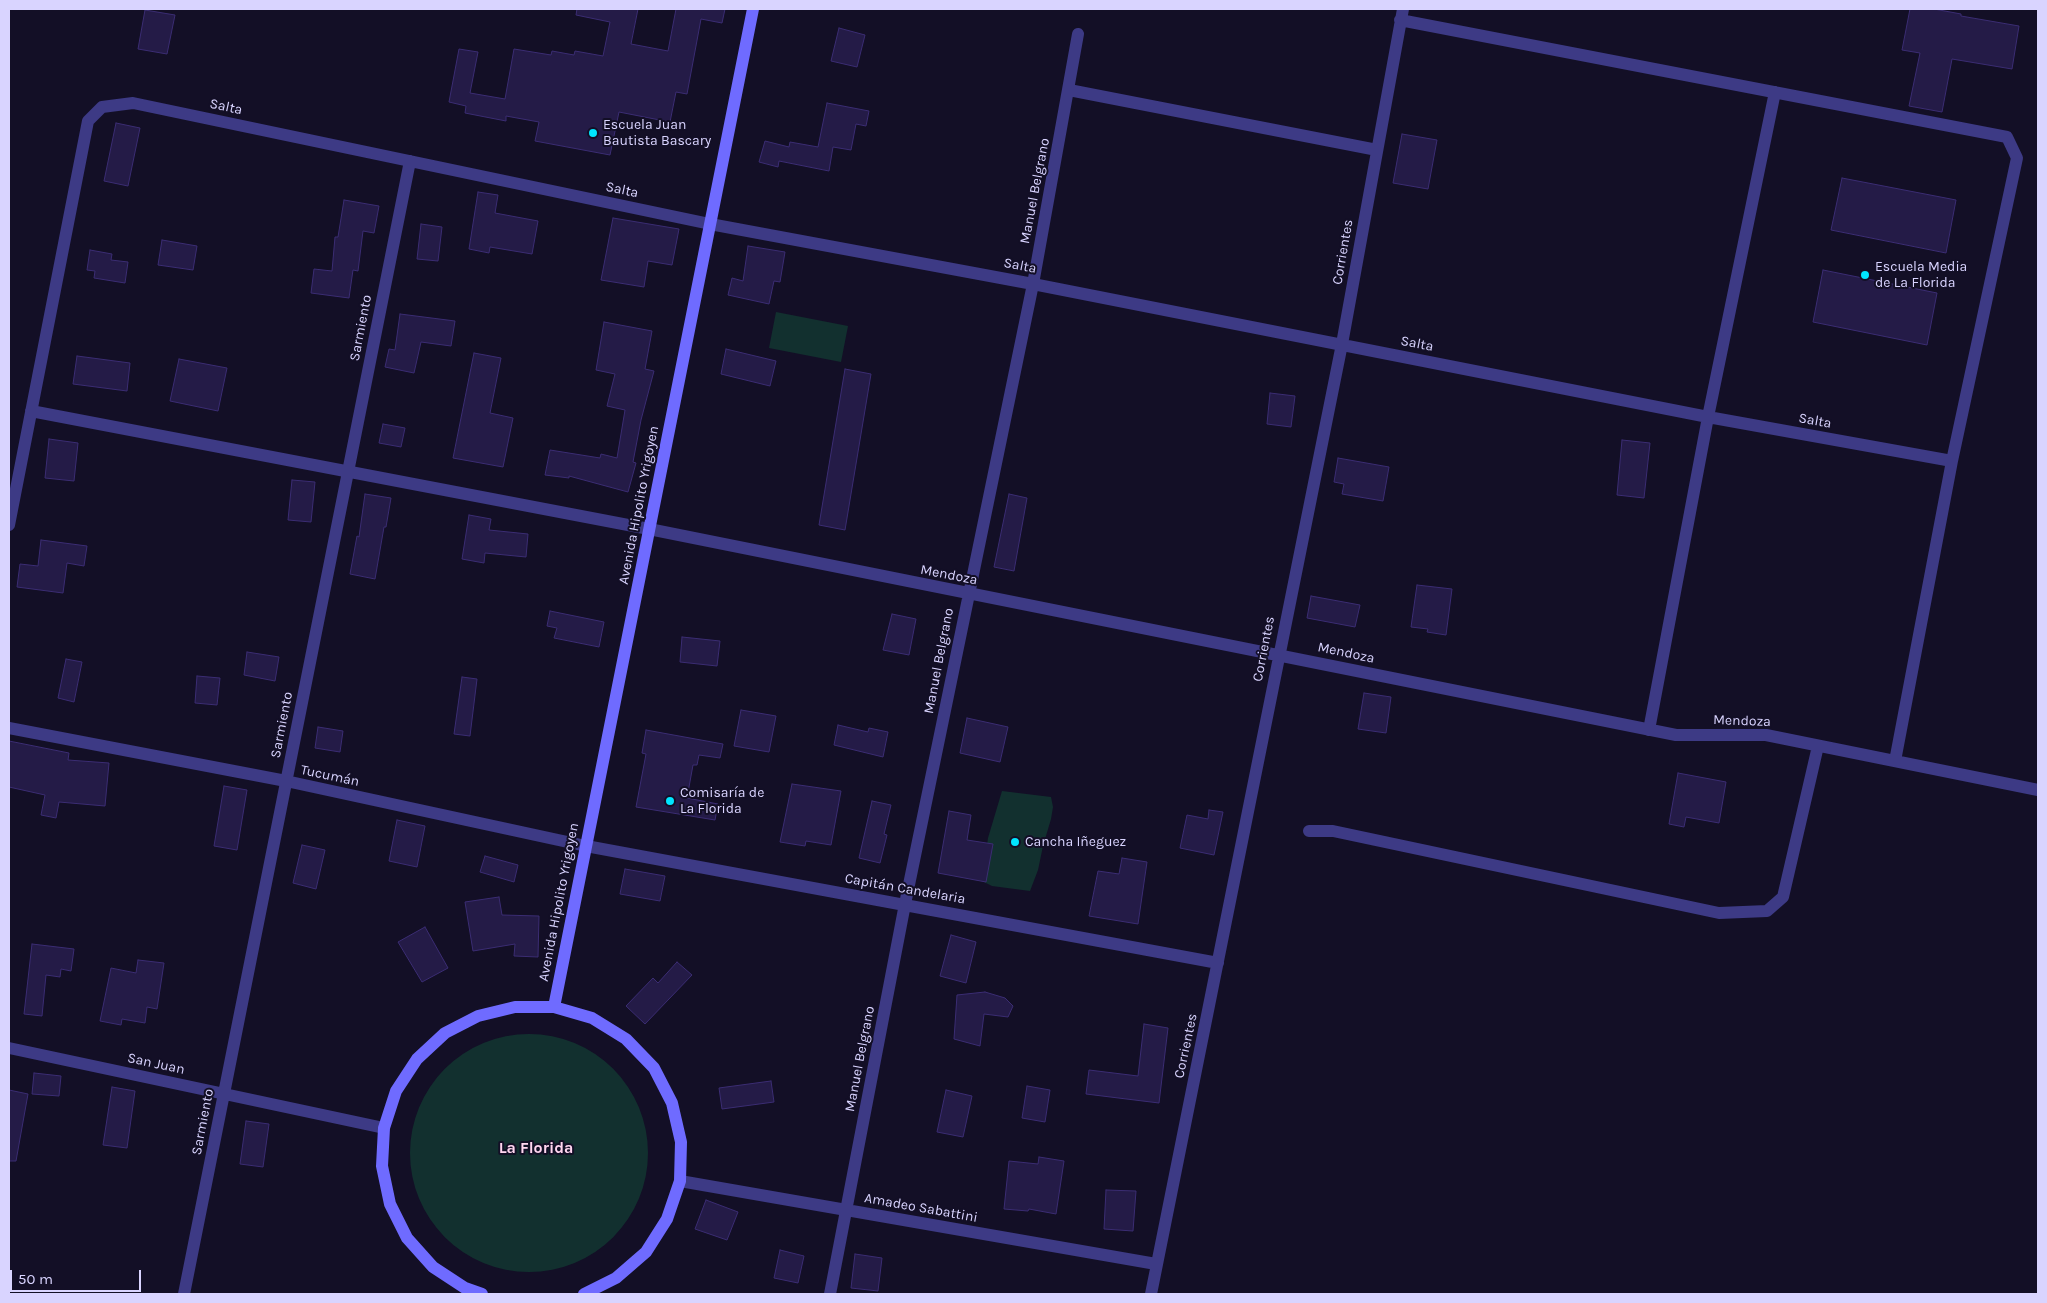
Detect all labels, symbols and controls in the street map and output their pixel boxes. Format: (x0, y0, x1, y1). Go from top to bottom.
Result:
street label: Salta (208, 95, 244, 119)
place label: Escuela Juan Bautista Bascary (603, 117, 711, 150)
marker: Escuela Juan Bautista Bascary (587, 127, 599, 139)
street label: Manuel Belgrano (1016, 137, 1054, 245)
street label: Salta (604, 178, 640, 202)
street label: Corrientes (1329, 218, 1357, 286)
street label: Salta (1002, 255, 1038, 277)
place label: Escuela Media de La Florida (1875, 259, 1967, 292)
marker: Escuela Media de La Florida (1859, 269, 1871, 281)
street label: Sarmiento (346, 293, 376, 363)
street label: Salta (1399, 333, 1435, 355)
street label: Salta (1797, 410, 1833, 432)
street label: Avenida Hipolito Yrigoyen (615, 424, 663, 586)
street label: Mendoza (919, 561, 979, 589)
street label: Manuel Belgrano (920, 607, 958, 715)
street label: Corrientes (1249, 615, 1279, 683)
street label: Mendoza (1316, 639, 1376, 667)
street label: Sarmiento (267, 690, 297, 760)
street label: Mendoza (1713, 712, 1771, 730)
street label: Tucumán (299, 762, 361, 790)
place label: Comisaría de La Florida (680, 785, 764, 818)
marker: Comisaría de La Florida (664, 795, 676, 807)
street label: Avenida Hipolito Yrigoyen (535, 821, 583, 983)
place label: Cancha Iñeguez (1025, 834, 1126, 850)
marker: Cancha Iñeguez (1009, 836, 1021, 848)
street label: Capitán Candelaria (843, 870, 967, 908)
street label: Manuel Belgrano (841, 1005, 879, 1113)
street label: Corrientes (1171, 1012, 1201, 1080)
street label: San Juan (126, 1050, 186, 1078)
street label: Sarmiento (188, 1087, 218, 1157)
district label: La Florida (499, 1138, 573, 1158)
street label: Amadeo Sabattini (863, 1190, 979, 1226)
scale bar (12, 1260, 144, 1292)
text: 50 m (18, 1270, 53, 1288)

